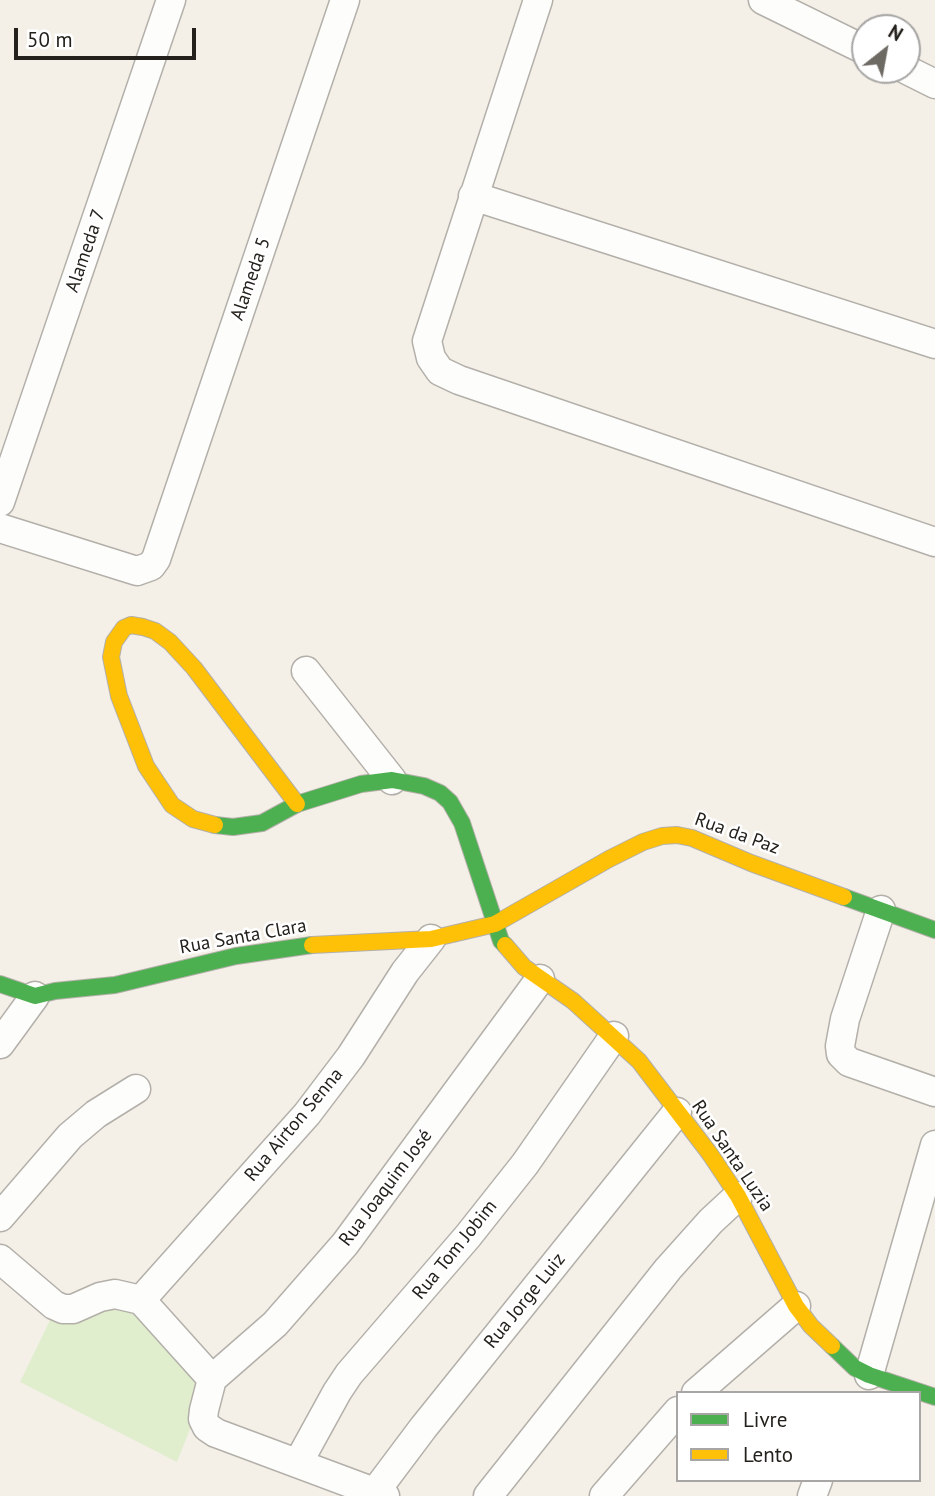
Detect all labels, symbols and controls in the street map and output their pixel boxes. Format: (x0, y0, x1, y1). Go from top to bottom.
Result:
scale bar (18, 14, 200, 58)
north arrow (851, 14, 921, 84)
text: N (884, 19, 907, 46)
text: 50 m (27, 26, 73, 53)
street label: Alameda 7 (61, 207, 111, 295)
street label: Alameda 5 (226, 235, 276, 323)
street label: Rua da Paz (692, 808, 782, 860)
street label: Rua Santa Clara (178, 915, 308, 959)
street label: Rua Airton Senna (240, 1064, 348, 1186)
street label: Rua Santa Luzia (686, 1096, 778, 1216)
street label: Rua Joaquim José (335, 1125, 437, 1251)
street label: Rua Tom Jobim (408, 1196, 502, 1304)
street label: Rua Jorge Luiz (480, 1249, 570, 1353)
legend (676, 1391, 921, 1482)
text: Livre (743, 1406, 787, 1433)
text: Lento (743, 1441, 793, 1468)

